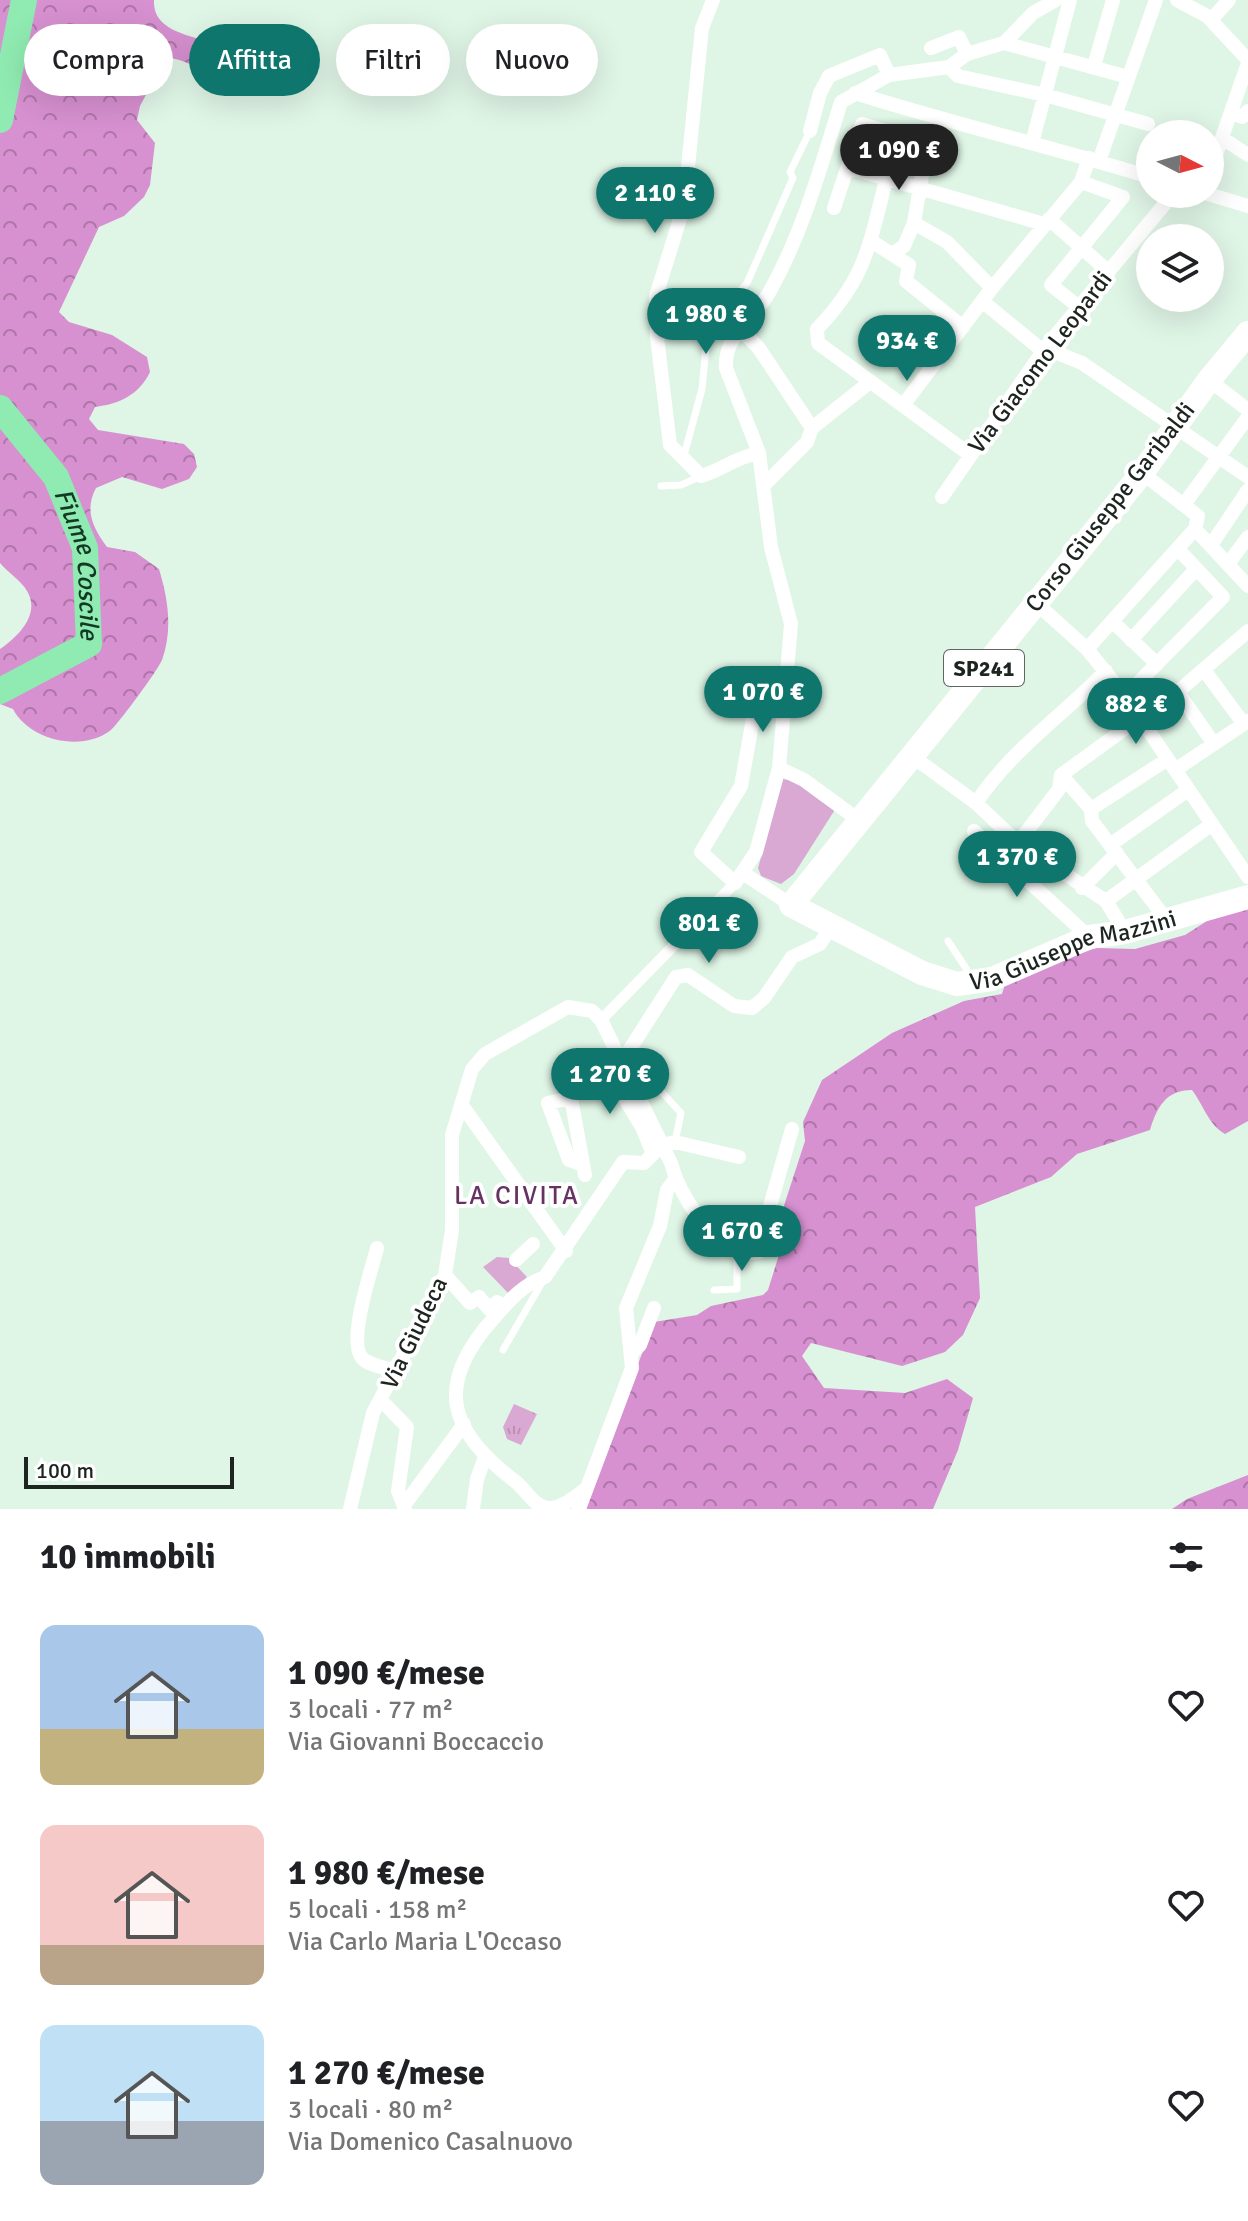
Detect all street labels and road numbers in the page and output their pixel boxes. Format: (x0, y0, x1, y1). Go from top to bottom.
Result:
street label: Via Giacomo Leopardi (961, 265, 1119, 459)
street label: Corso Giuseppe Garibaldi (1019, 396, 1201, 618)
road number: SP241 (944, 650, 1024, 686)
street label: Via Giuseppe Mazzini (968, 903, 1180, 997)
street label: Via Giudeca (374, 1272, 454, 1394)

